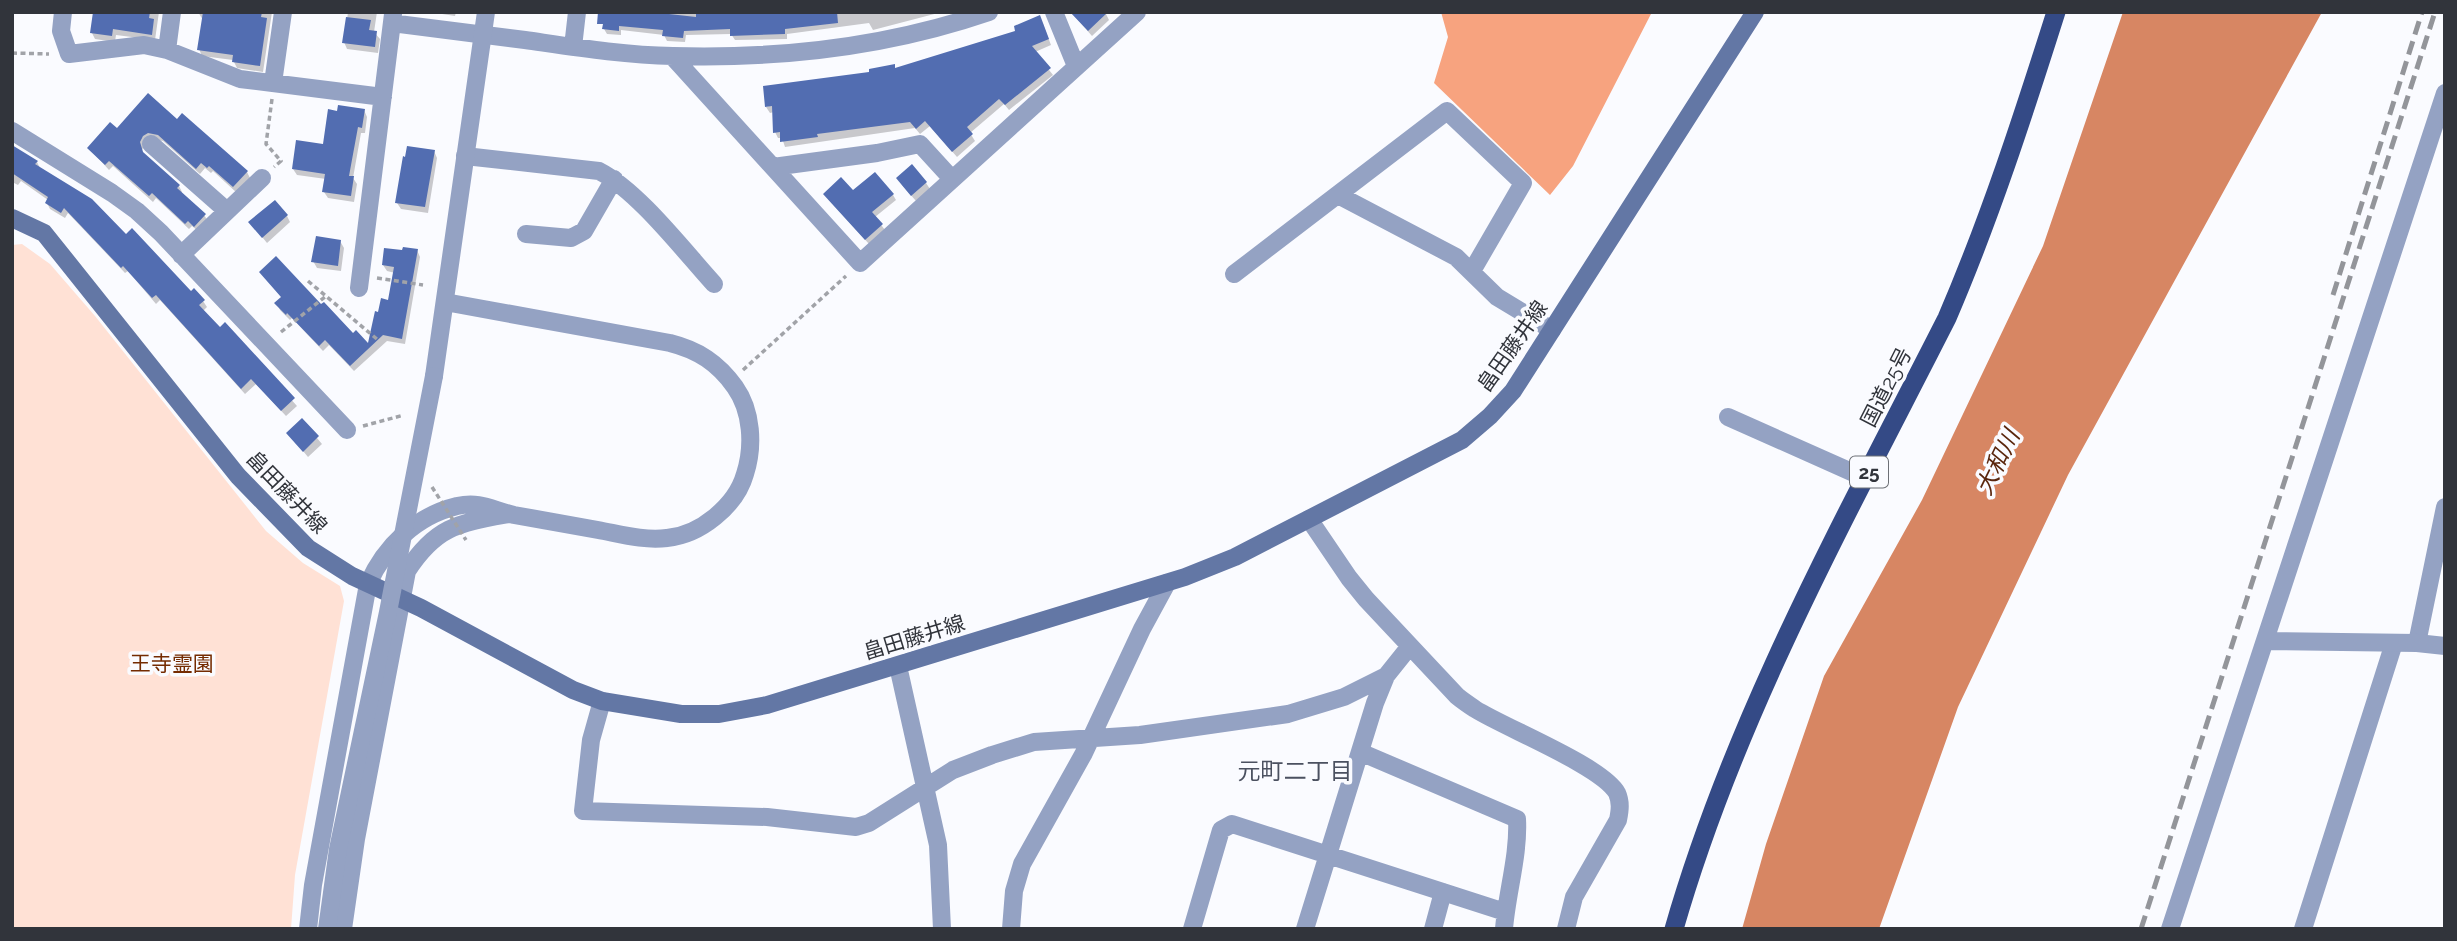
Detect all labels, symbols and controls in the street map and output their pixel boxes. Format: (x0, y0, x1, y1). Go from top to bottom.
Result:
street label: 畠田藤井線 (1472, 296, 1552, 396)
street label: 国道25号 (1855, 343, 1917, 431)
water label: 大和川 (1970, 422, 2026, 499)
street label: 畠田藤井線 (242, 446, 332, 538)
road number: 25 (1850, 457, 1888, 488)
street label: 畠田藤井線 (860, 610, 968, 664)
park label: 王寺霊園 (130, 651, 214, 676)
district label: 元町二丁目 (1238, 757, 1353, 784)

